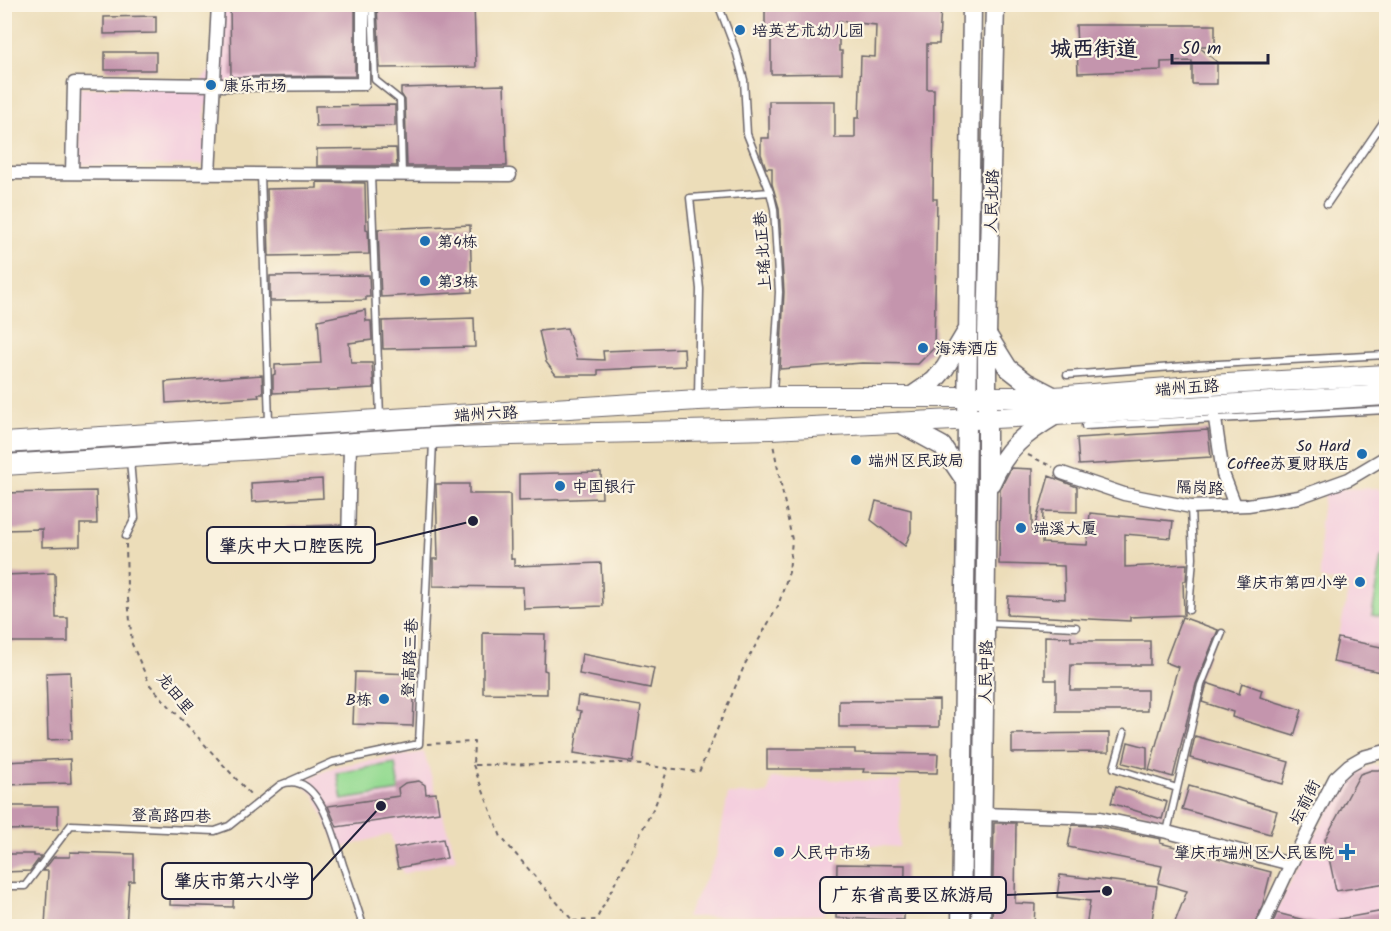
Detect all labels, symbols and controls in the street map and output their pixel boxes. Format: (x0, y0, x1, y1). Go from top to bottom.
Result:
place label: 培英艺术幼儿园 (752, 19, 864, 44)
marker: 培英艺术幼儿园 (733, 23, 747, 37)
scale bar (1172, 27, 1268, 65)
district label: 城西街道 (1050, 33, 1138, 68)
text: 50 m (1181, 35, 1221, 64)
place label: 康乐市场 (223, 74, 287, 99)
marker: 康乐市场 (204, 78, 218, 92)
street label: 人民北路 (979, 169, 1006, 233)
street label: 上瑶北正巷 (748, 210, 779, 292)
place label: 第4栋 (437, 230, 478, 255)
marker: 第4栋 (418, 234, 432, 248)
place label: 第3栋 (437, 270, 478, 295)
marker: 第3栋 (418, 274, 432, 288)
place label: 海涛酒店 (935, 337, 999, 362)
marker: 海涛酒店 (916, 341, 930, 355)
street label: 端州五路 (1154, 374, 1220, 403)
street label: 端州六路 (453, 400, 519, 429)
place label: So Hard Coffee苏夏财联店 (1227, 434, 1351, 477)
marker: So Hard Coffee苏夏财联店 (1355, 447, 1369, 461)
place label: 端州区民政局 (868, 449, 964, 474)
marker: 端州区民政局 (849, 453, 863, 467)
place label: 中国银行 (572, 475, 636, 500)
street label: 隔岗路 (1175, 475, 1225, 502)
marker: 中国银行 (553, 479, 567, 493)
place label: 端溪大厦 (1033, 517, 1097, 542)
marker: 端溪大厦 (1014, 521, 1028, 535)
callout: 肇庆中大口腔医院 (207, 527, 375, 563)
text: 肇庆中大口腔医院 (219, 533, 363, 562)
place label: 肇庆市第四小学 (1236, 571, 1348, 596)
marker: 肇庆市第四小学 (1353, 575, 1367, 589)
street label: 登高路三巷 (396, 617, 425, 699)
street label: 人民中路 (973, 640, 1000, 704)
street label: 龙田里 (150, 667, 200, 720)
place label: B栋 (346, 688, 372, 713)
marker: B栋 (377, 692, 391, 706)
street label: 坛前街 (1283, 776, 1327, 830)
street label: 登高路四巷 (131, 803, 211, 830)
place label: 人民中市场 (791, 841, 871, 866)
place label: 肇庆市端州区人民医院 (1174, 841, 1334, 866)
marker: 肇庆市端州区人民医院 (1338, 843, 1356, 861)
marker: 人民中市场 (772, 845, 786, 859)
callout: 肇庆市第六小学 (162, 863, 312, 899)
text: 肇庆市第六小学 (174, 868, 300, 897)
callout: 广东省高要区旅游局 (820, 877, 1006, 913)
text: 广东省高要区旅游局 (832, 882, 994, 911)

